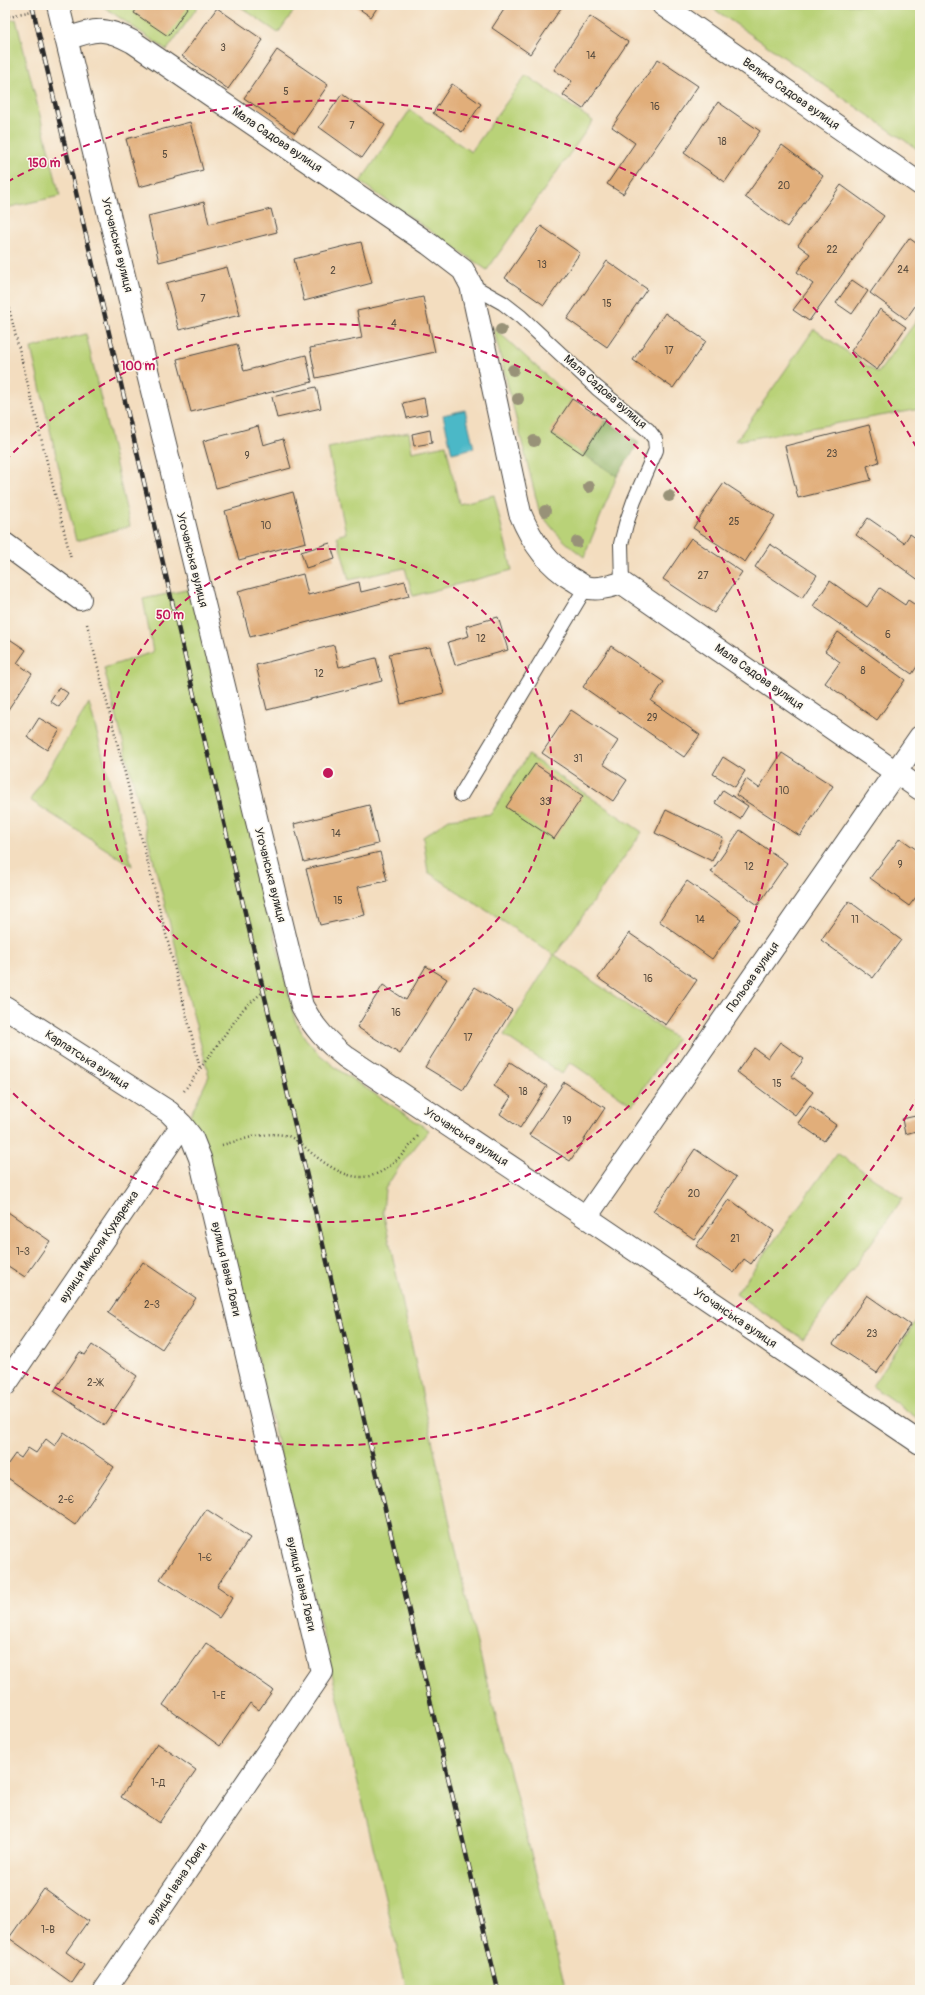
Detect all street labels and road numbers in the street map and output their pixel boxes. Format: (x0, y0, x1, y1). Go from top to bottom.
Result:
street label: Велика Садова вулиця (739, 55, 843, 133)
street label: Мала Садова вулиця (229, 104, 325, 176)
street label: Угочанська вулиця (98, 196, 136, 294)
street label: Мала Садова вулиця (560, 352, 650, 432)
street label: Угочанська вулиця (173, 511, 211, 609)
street label: Мала Садова вулиця (712, 641, 807, 714)
street label: Угочанська вулиця (251, 826, 289, 924)
street label: Польова вулиця (723, 939, 783, 1015)
street label: Карпатська вулиця (42, 1027, 132, 1093)
street label: Угочанська вулиця (421, 1104, 511, 1170)
street label: вулиця Миколи Кухаренка (56, 1188, 142, 1306)
street label: вулиця Івана Ловги (208, 1220, 244, 1318)
street label: Угочанська вулиця (691, 1285, 780, 1352)
street label: вулиця Івана Ловги (283, 1535, 319, 1633)
street label: вулиця Івана Ловги (144, 1839, 211, 1928)

